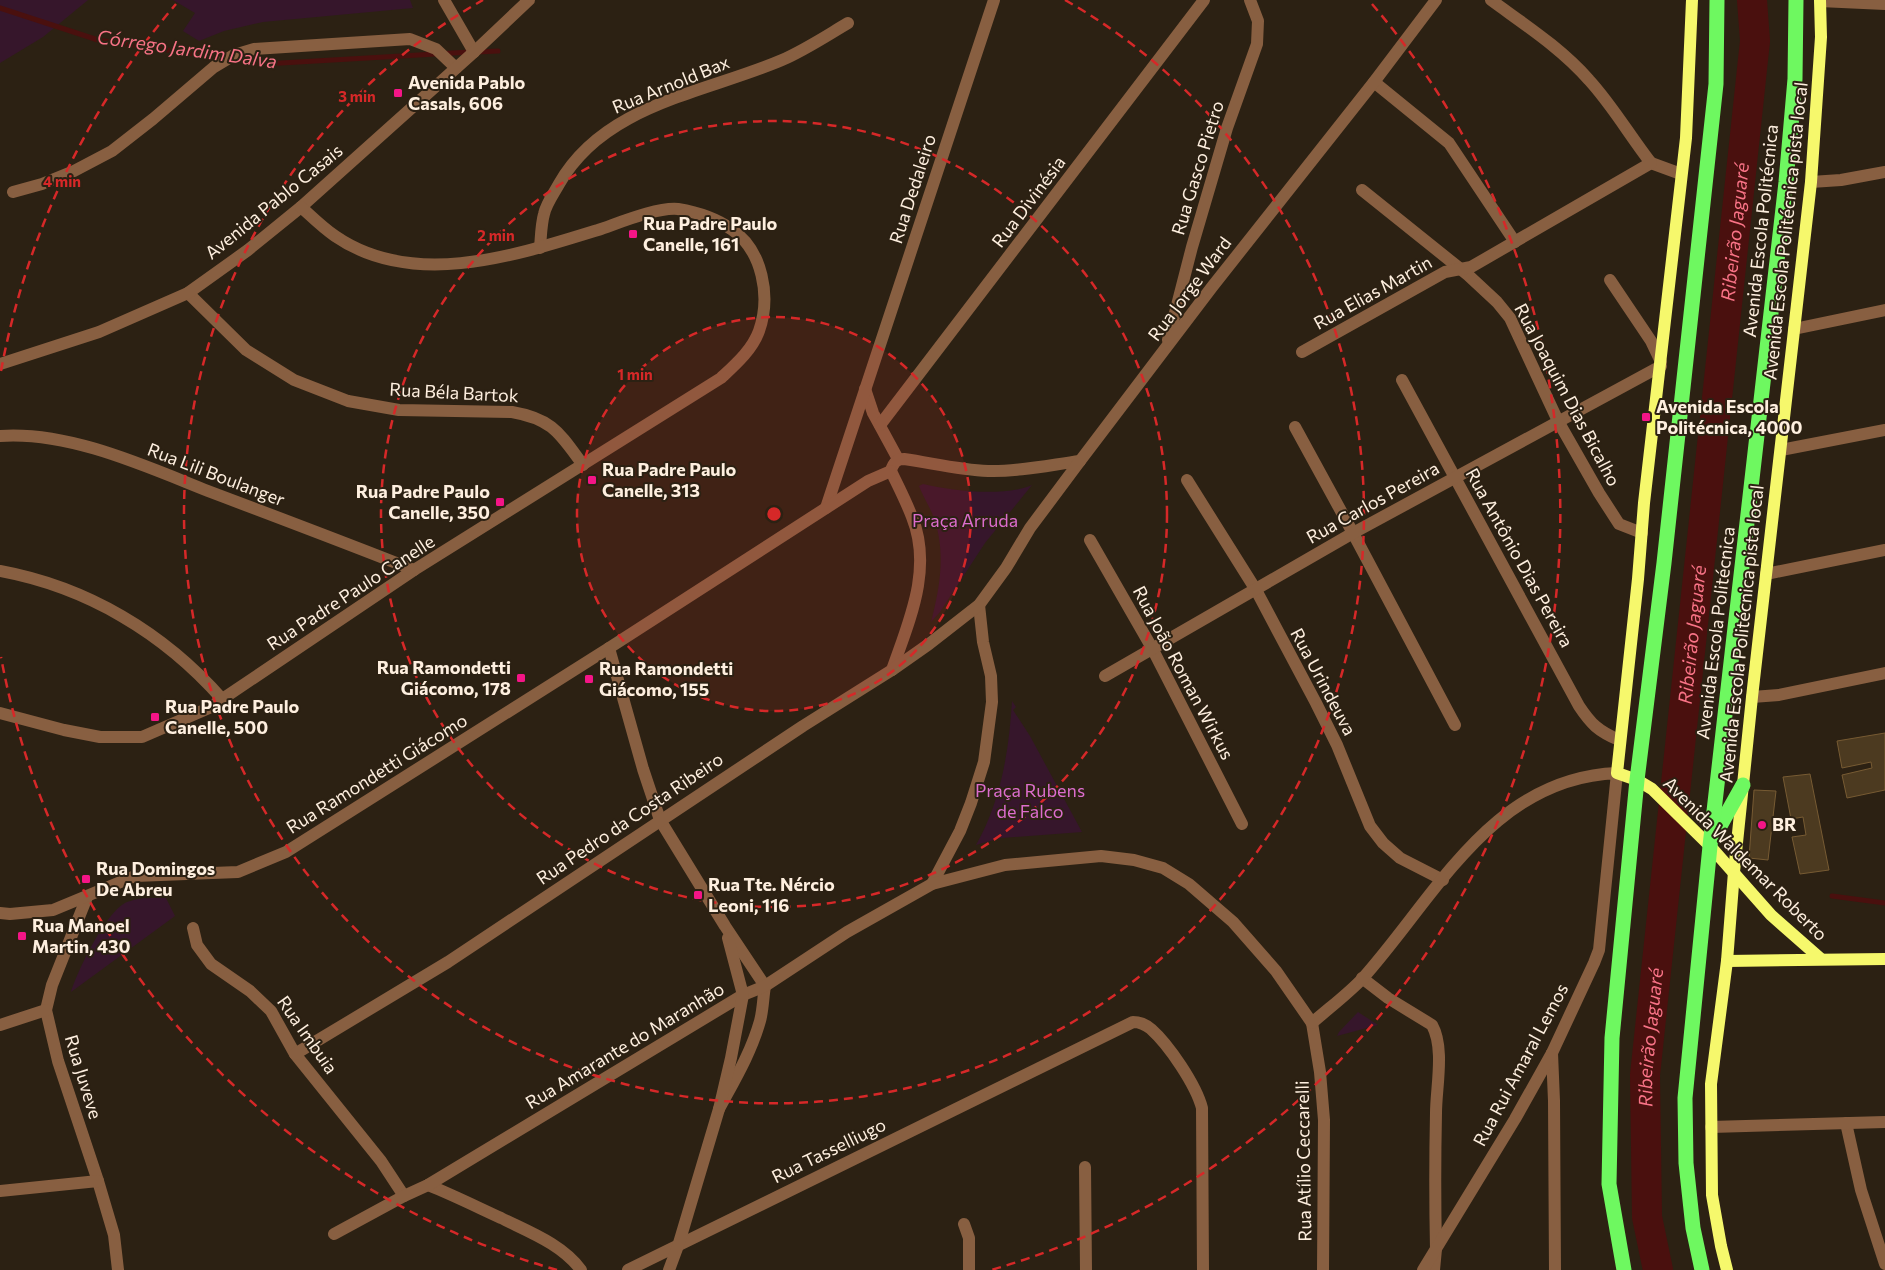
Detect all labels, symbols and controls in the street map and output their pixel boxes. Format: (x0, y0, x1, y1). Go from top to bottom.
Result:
water label: Córrego Jardim Dalva (96, 24, 279, 73)
street label: Rua Arnold Bax (609, 50, 733, 118)
place label: Avenida Pablo Casals, 606 (408, 71, 526, 114)
street label: Avenida Escola Politécnica pista local (1758, 81, 1812, 381)
text: 3 min (338, 87, 376, 105)
marker: Avenida Pablo Casals, 606 (392, 87, 404, 99)
street label: Rua Gasco Pietro (1166, 98, 1228, 237)
street label: Avenida Escola Politécnica (1738, 123, 1782, 339)
street label: Rua Dedaleiro (884, 131, 940, 246)
street label: Avenida Pablo Casais (200, 139, 347, 263)
street label: Rua Divinésia (987, 151, 1070, 251)
water label: Ribeirão Jaguaré (1715, 160, 1753, 303)
text: 4 min (43, 172, 81, 190)
place label: Rua Padre Paulo Canelle, 161 (643, 212, 778, 255)
text: 2 min (477, 226, 515, 244)
marker: Rua Padre Paulo Canelle, 161 (627, 228, 639, 240)
street label: Rua Jorge Ward (1143, 232, 1236, 345)
street label: Rua Elias Martin (1310, 251, 1435, 334)
street label: Rua Joaquim Dias Bicalho (1510, 299, 1625, 490)
text: 1 min (617, 365, 653, 383)
street label: Rua Béla Bartok (389, 378, 519, 406)
place label: Avenida Escola Politécnica, 4000 (1656, 395, 1802, 438)
marker: Avenida Escola Politécnica, 4000 (1640, 411, 1652, 423)
street label: Rua Lili Boulanger (145, 438, 288, 510)
street label: Rua Carlos Pereira (1302, 457, 1443, 548)
place label: Rua Padre Paulo Canelle, 313 (602, 458, 737, 501)
street label: Rua Antônio Dias Pereira (1461, 464, 1578, 651)
marker: Rua Padre Paulo Canelle, 313 (586, 474, 598, 486)
place label: Rua Padre Paulo Canelle, 350 (356, 480, 490, 523)
street label: Avenida Escola Politécnica pista local (1714, 484, 1768, 784)
marker: Rua Padre Paulo Canelle, 350 (494, 496, 506, 508)
centre of rings (765, 505, 783, 523)
park label: Praça Arruda (912, 509, 1018, 531)
street label: Avenida Escola Politécnica (1691, 525, 1739, 740)
street label: Rua Padre Paulo Canelle (262, 530, 438, 655)
water label: Ribeirão Jaguaré (1673, 563, 1710, 705)
street label: Rua João Roman Wirkus (1129, 582, 1239, 763)
street label: Rua Urindeuva (1286, 624, 1361, 739)
place label: Rua Ramondetti Giácomo, 178 (377, 656, 511, 699)
place label: Rua Ramondetti Giácomo, 155 (599, 657, 733, 700)
marker: Rua Ramondetti Giácomo, 178 (515, 672, 527, 684)
marker: Rua Ramondetti Giácomo, 155 (583, 673, 595, 685)
place label: Rua Padre Paulo Canelle, 500 (165, 695, 300, 738)
street label: Rua Ramondetti Giácomo (282, 708, 471, 838)
marker: Rua Padre Paulo Canelle, 500 (149, 711, 161, 723)
street label: Rua Pedro da Costa Ribeiro (532, 747, 727, 889)
street label: Avenida Waldemar Roberto (1659, 772, 1832, 945)
park label: Praça Rubens de Falco (975, 779, 1085, 822)
place label: BR (1772, 813, 1797, 835)
marker: BR (1756, 819, 1768, 831)
place label: Rua Domingos De Abreu (96, 857, 215, 900)
marker: Rua Domingos De Abreu (80, 873, 92, 885)
place label: Rua Tte. Nércio Leoni, 116 (708, 873, 835, 916)
marker: Rua Tte. Nércio Leoni, 116 (692, 889, 704, 901)
place label: Rua Manoel Martin, 430 (32, 914, 131, 957)
marker: Rua Manoel Martin, 430 (16, 930, 28, 942)
water label: Ribeirão Jaguaré (1633, 966, 1667, 1107)
street label: Rua Amarante do Maranhão (521, 977, 728, 1113)
street label: Rua Rui Amaral Lemos (1468, 979, 1572, 1150)
street label: Rua Imbuia (273, 991, 343, 1078)
street label: Rua Juveve (61, 1032, 107, 1121)
street label: Rua Atílio Ceccarelli (1291, 1080, 1315, 1242)
street label: Rua Tasselliugo (768, 1113, 889, 1187)

